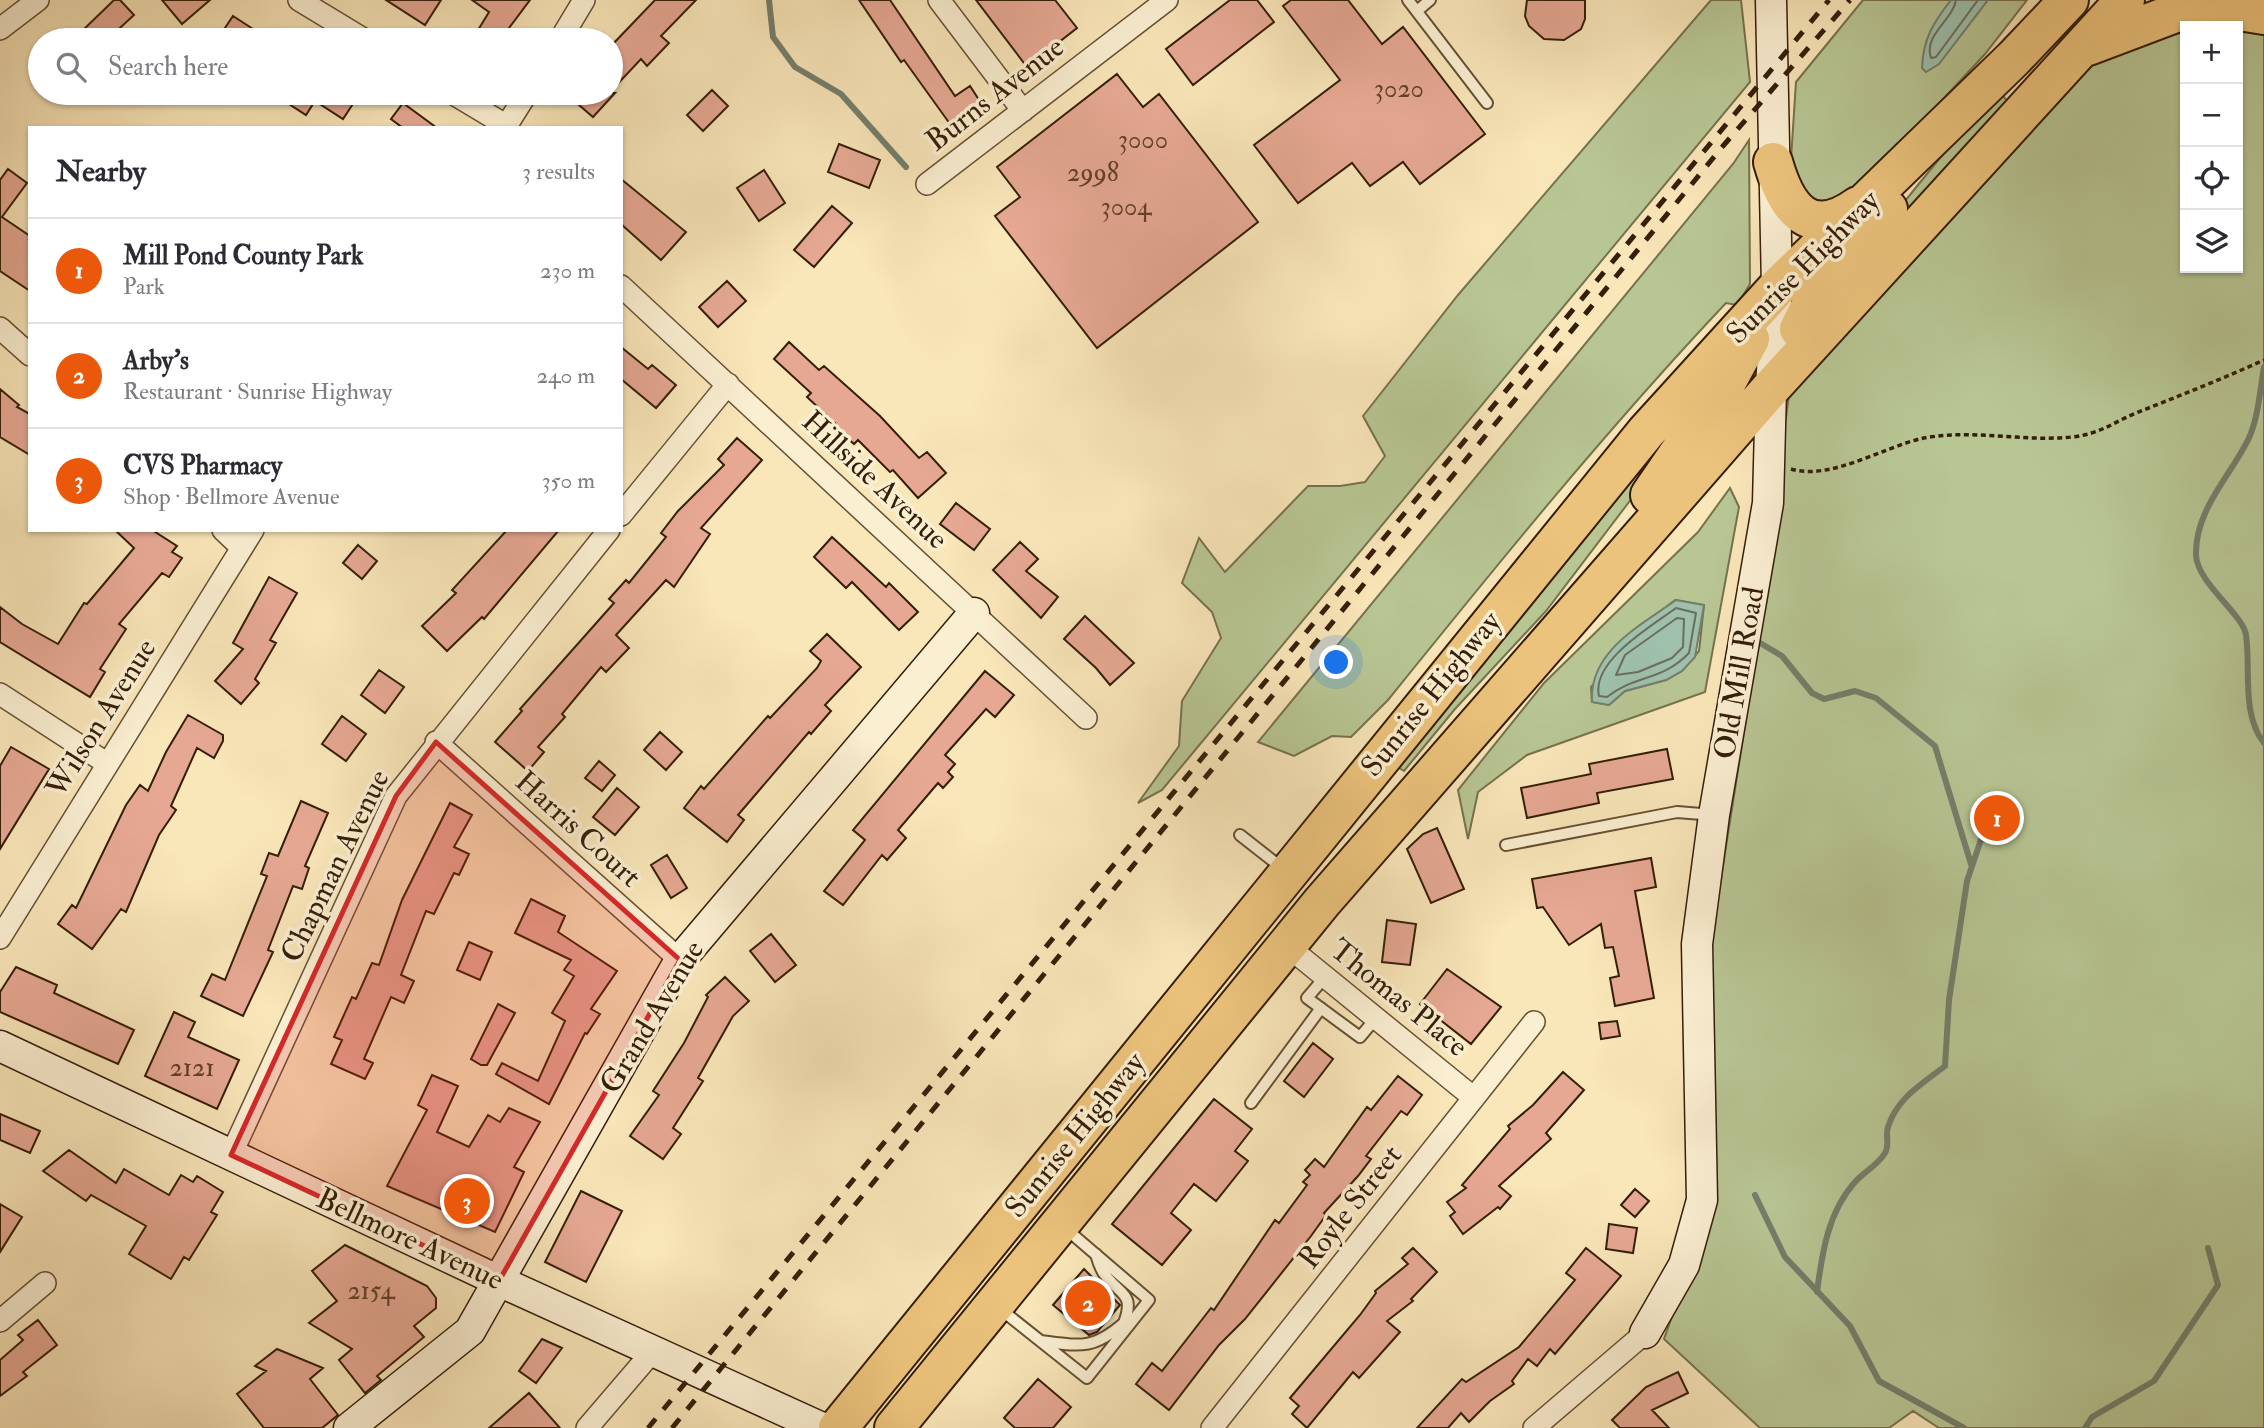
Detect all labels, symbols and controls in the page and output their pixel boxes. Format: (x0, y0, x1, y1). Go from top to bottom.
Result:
map controls (2180, 21, 2243, 273)
button: + (2180, 21, 2243, 84)
search box (28, 28, 623, 105)
street label: Burns Avenue (918, 29, 1072, 159)
icon: search (52, 48, 90, 86)
text: Search here (108, 51, 228, 83)
house number: 3020 (1374, 73, 1424, 105)
button: − (2180, 84, 2243, 147)
house number: 3000 (1118, 124, 1168, 156)
button: locate (2180, 147, 2243, 210)
text: Nearby (56, 153, 146, 190)
text: 3 results (522, 157, 595, 186)
house number: 2998 (1067, 157, 1119, 189)
street label: Sunrise Highway (1718, 182, 1888, 352)
house number: 3004 (1101, 191, 1152, 223)
button: layers (2180, 210, 2243, 273)
text: Mill Pond County Park (123, 240, 363, 272)
text: 1 (75, 256, 83, 285)
text: 230 m (540, 256, 595, 285)
text: Park (123, 272, 165, 301)
text: Arby's (123, 345, 189, 377)
text: 2 (73, 361, 85, 390)
text: 240 m (536, 361, 595, 390)
text: Restaurant · Sunrise Highway (123, 377, 392, 406)
street label: Hillside Avenue (794, 403, 956, 557)
text: CVS Pharmacy (123, 450, 282, 482)
text: 3 (75, 466, 83, 495)
text: 350 m (542, 466, 595, 495)
text: Shop · Bellmore Avenue (123, 482, 340, 511)
street label: Old Mill Road (1706, 584, 1772, 762)
street label: Sunrise Highway (1353, 603, 1509, 784)
street label: Wilson Avenue (37, 632, 164, 805)
your location (1319, 645, 1353, 679)
street label: Harris Court (507, 763, 649, 895)
street label: Chapman Avenue (272, 764, 398, 968)
pin: 1 (1974, 792, 2020, 844)
street label: Thomas Place (1323, 931, 1475, 1065)
street label: Grand Avenue (592, 934, 712, 1100)
street label: Sunrise Highway (997, 1044, 1153, 1225)
house number: 2121 (170, 1052, 214, 1084)
street label: Royle Street (1290, 1137, 1410, 1276)
pin: 3 (444, 1175, 490, 1227)
street label: Bellmore Avenue (311, 1180, 509, 1298)
house number: 2154 (347, 1275, 396, 1307)
pin: 2 (1065, 1277, 1111, 1329)

